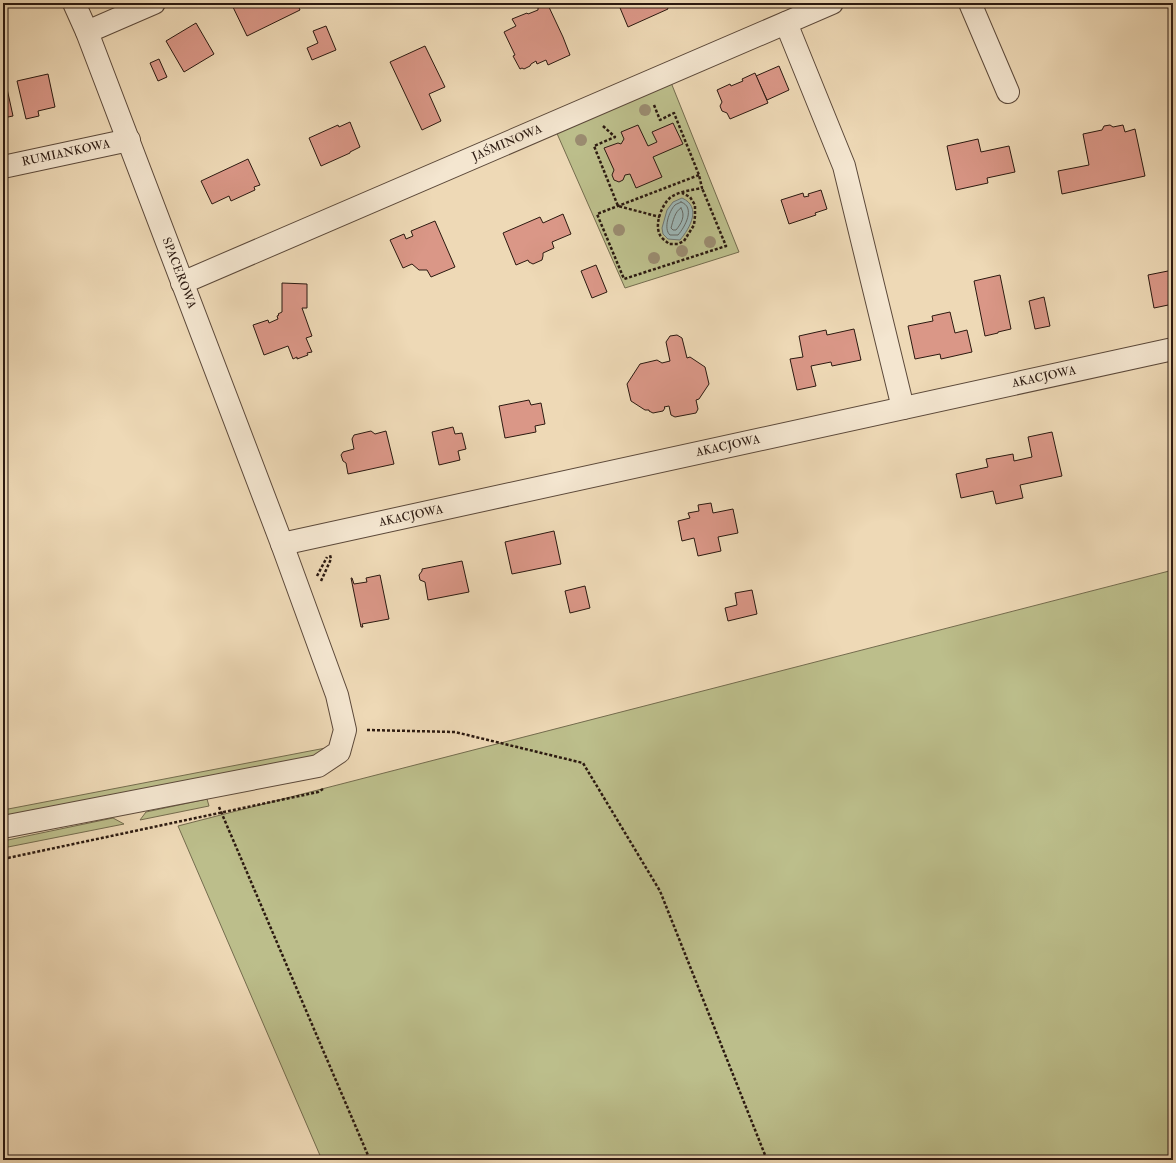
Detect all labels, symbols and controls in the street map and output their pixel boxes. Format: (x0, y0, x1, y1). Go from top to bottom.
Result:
street label: JAŚMINOWA (469, 121, 545, 165)
street label: RUMIANKOWA (21, 136, 112, 170)
street label: SPACEROWA (159, 235, 200, 311)
street label: AKACJOWA (1009, 363, 1078, 391)
street label: AKACJOWA (693, 432, 762, 460)
street label: AKACJOWA (376, 502, 445, 530)

